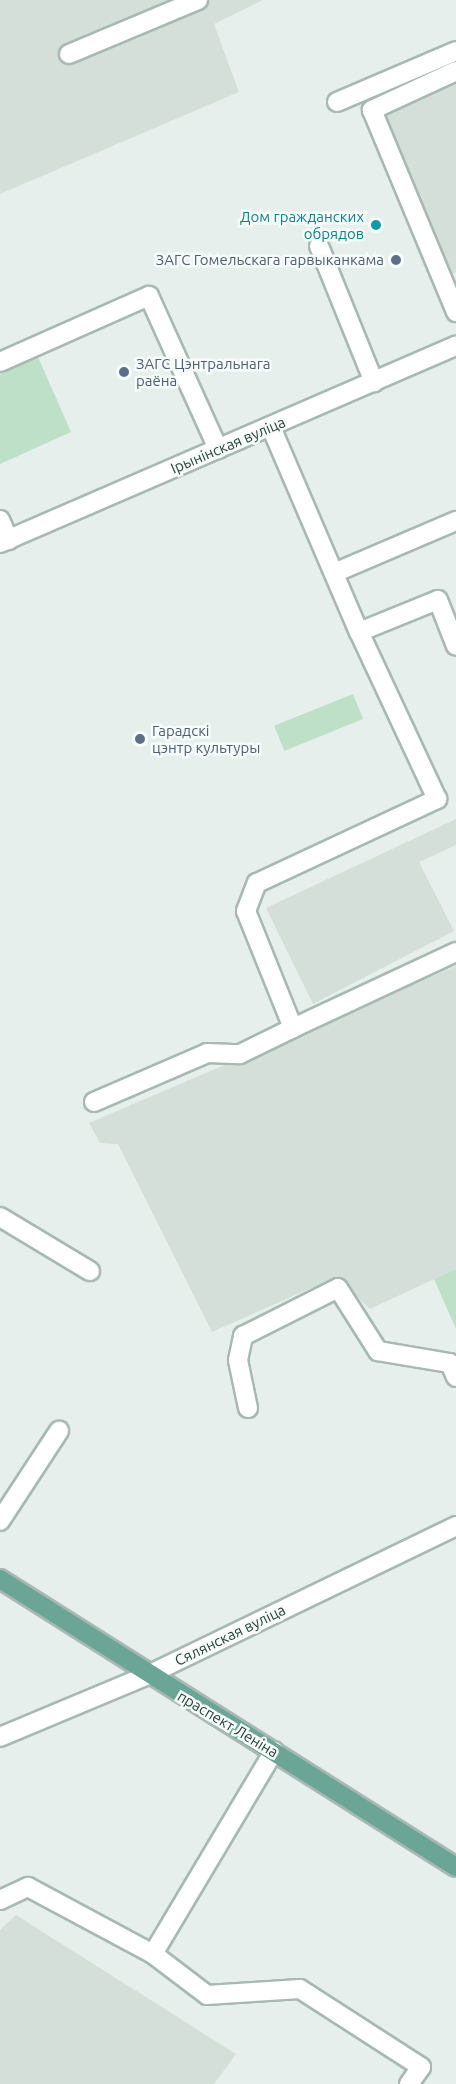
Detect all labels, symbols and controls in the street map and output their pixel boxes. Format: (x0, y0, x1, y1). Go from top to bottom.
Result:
place label: Дом гражданских обрядов (240, 207, 364, 242)
marker: Дом гражданских обрядов (369, 218, 383, 232)
place label: ЗАГС Гомельскага гарвыканкама (156, 251, 384, 269)
marker: ЗАГС Гомельскага гарвыканкама (389, 253, 403, 267)
place label: ЗАГС Цэнтральнага раёна (136, 354, 270, 389)
marker: ЗАГС Цэнтральнага раёна (117, 365, 131, 379)
street label: Ірынінская вуліца (168, 413, 288, 477)
place label: Гарадскі цэнтр культуры (152, 721, 260, 756)
marker: Гарадскі цэнтр культуры (133, 732, 147, 746)
street label: Сялянская вуліца (172, 1600, 288, 1670)
street label: праспект Леніна (174, 1687, 282, 1761)

